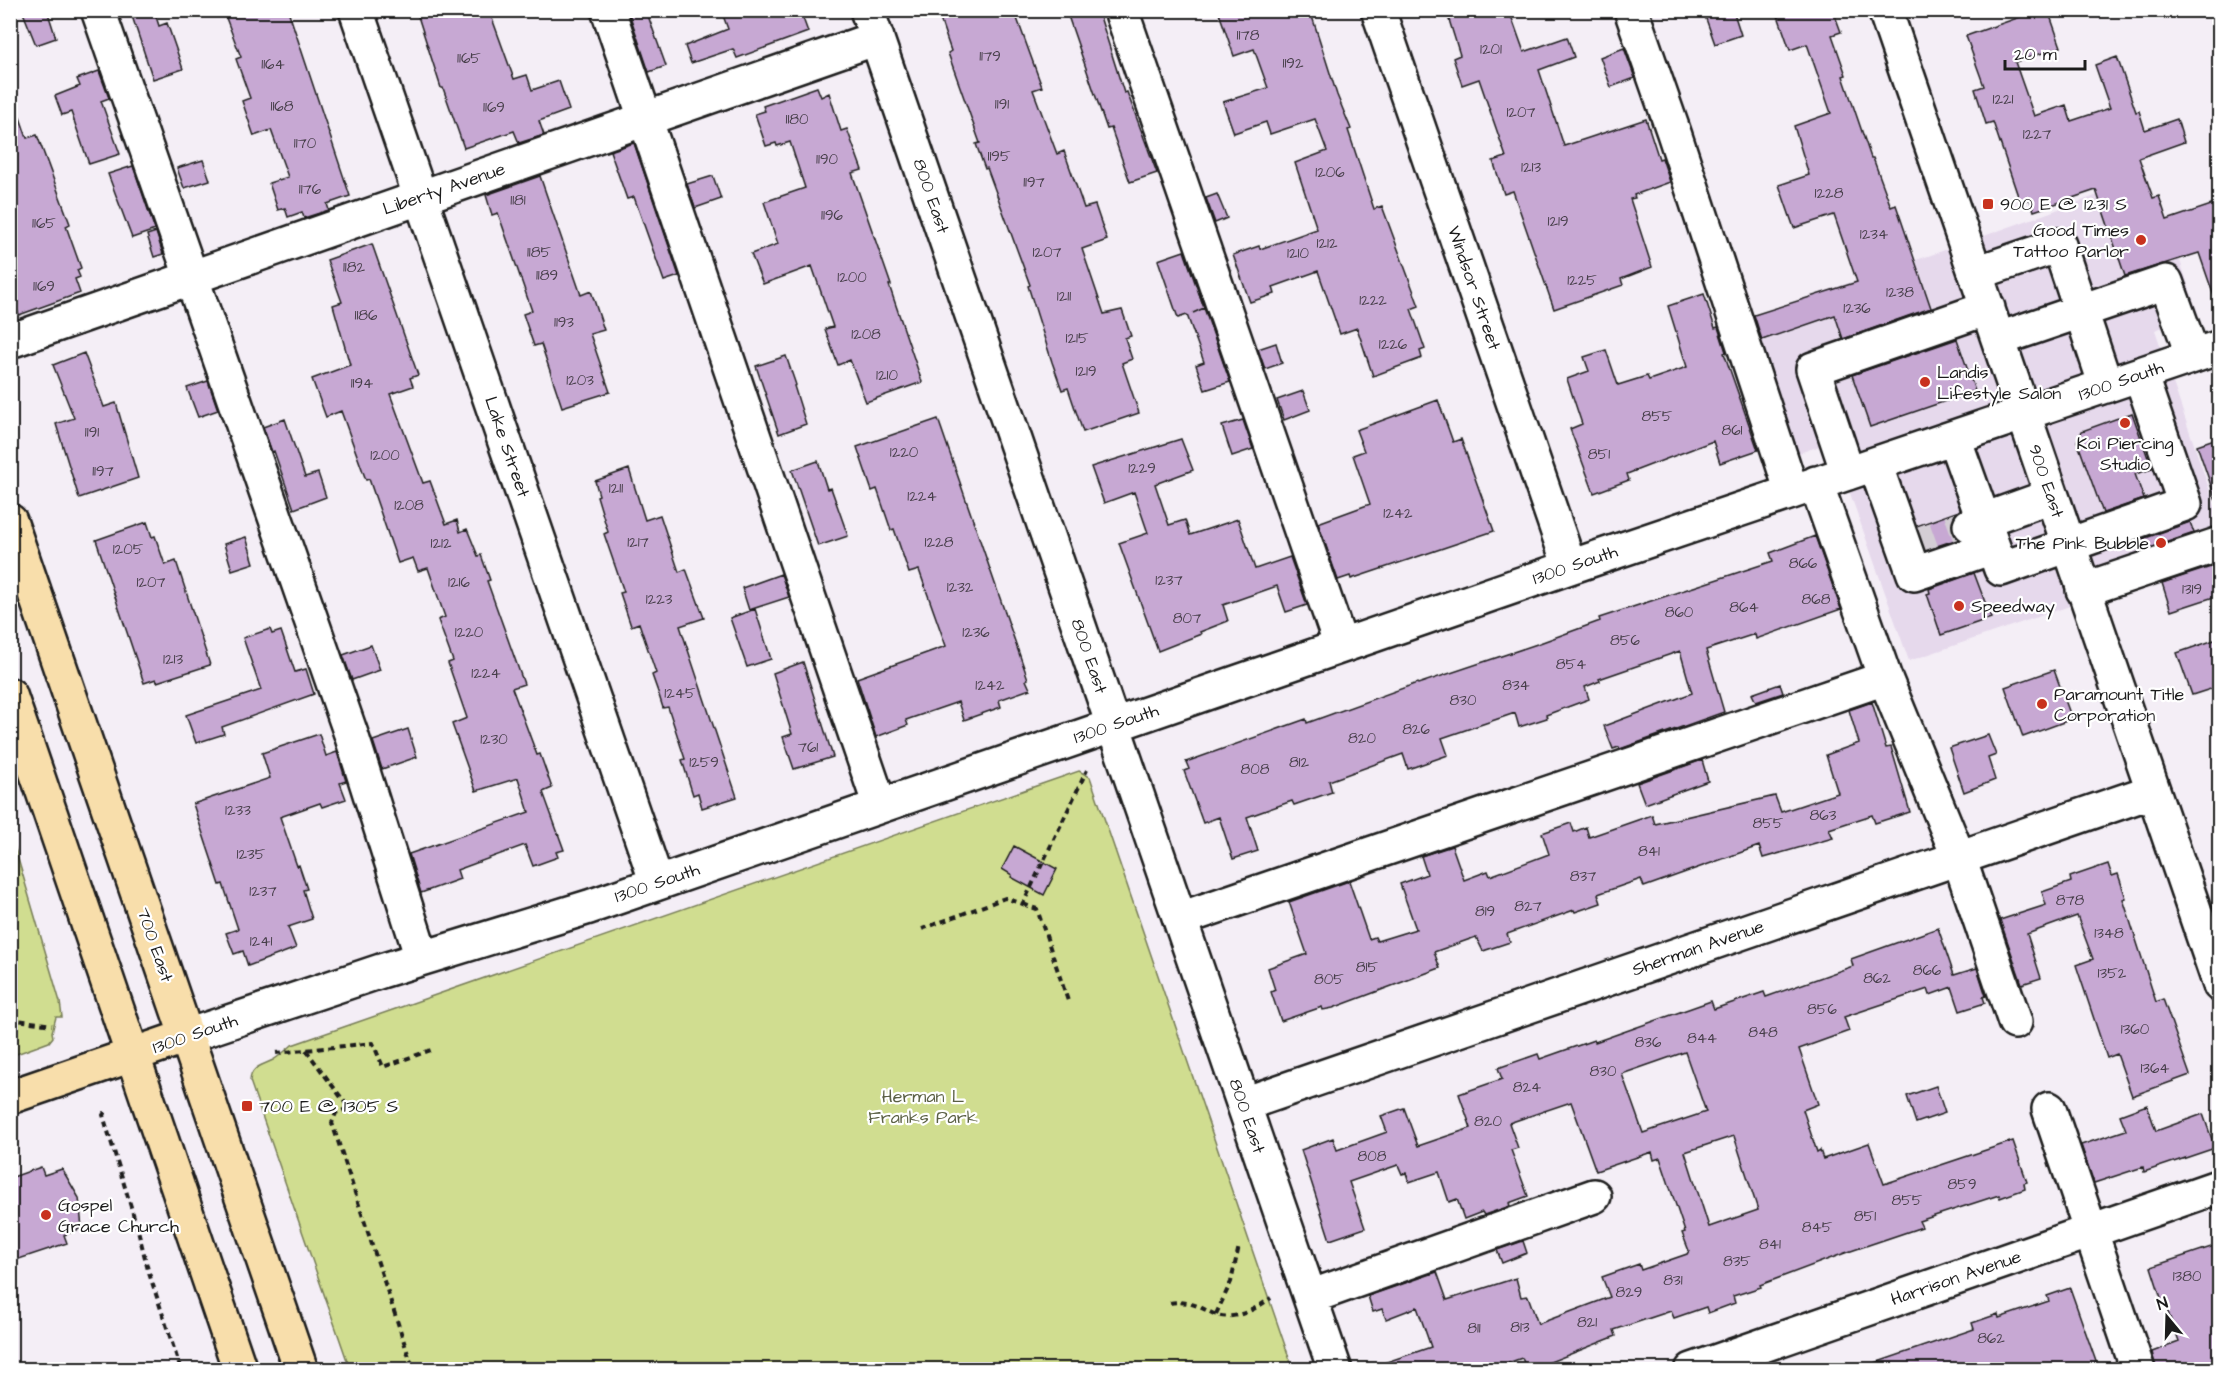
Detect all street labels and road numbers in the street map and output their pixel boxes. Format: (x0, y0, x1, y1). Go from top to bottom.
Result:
street label: 800 East (907, 155, 956, 237)
street label: Liberty Avenue (380, 156, 509, 223)
street label: Windsor Street (1441, 223, 1507, 354)
street label: 1300 South (2075, 355, 2167, 407)
street label: Lake Street (478, 393, 536, 501)
street label: 900 East (2022, 441, 2070, 522)
street label: 1300 South (1529, 539, 1621, 591)
street label: 800 East (1065, 615, 1114, 697)
street label: 1300 South (1070, 698, 1162, 750)
street label: 1300 South (611, 857, 703, 909)
street label: 700 East (131, 904, 180, 986)
street label: Sherman Avenue (1629, 914, 1768, 982)
street label: 1300 South (149, 1008, 241, 1060)
street label: 800 East (1223, 1075, 1272, 1157)
street label: Harrison Avenue (1887, 1244, 2025, 1312)

